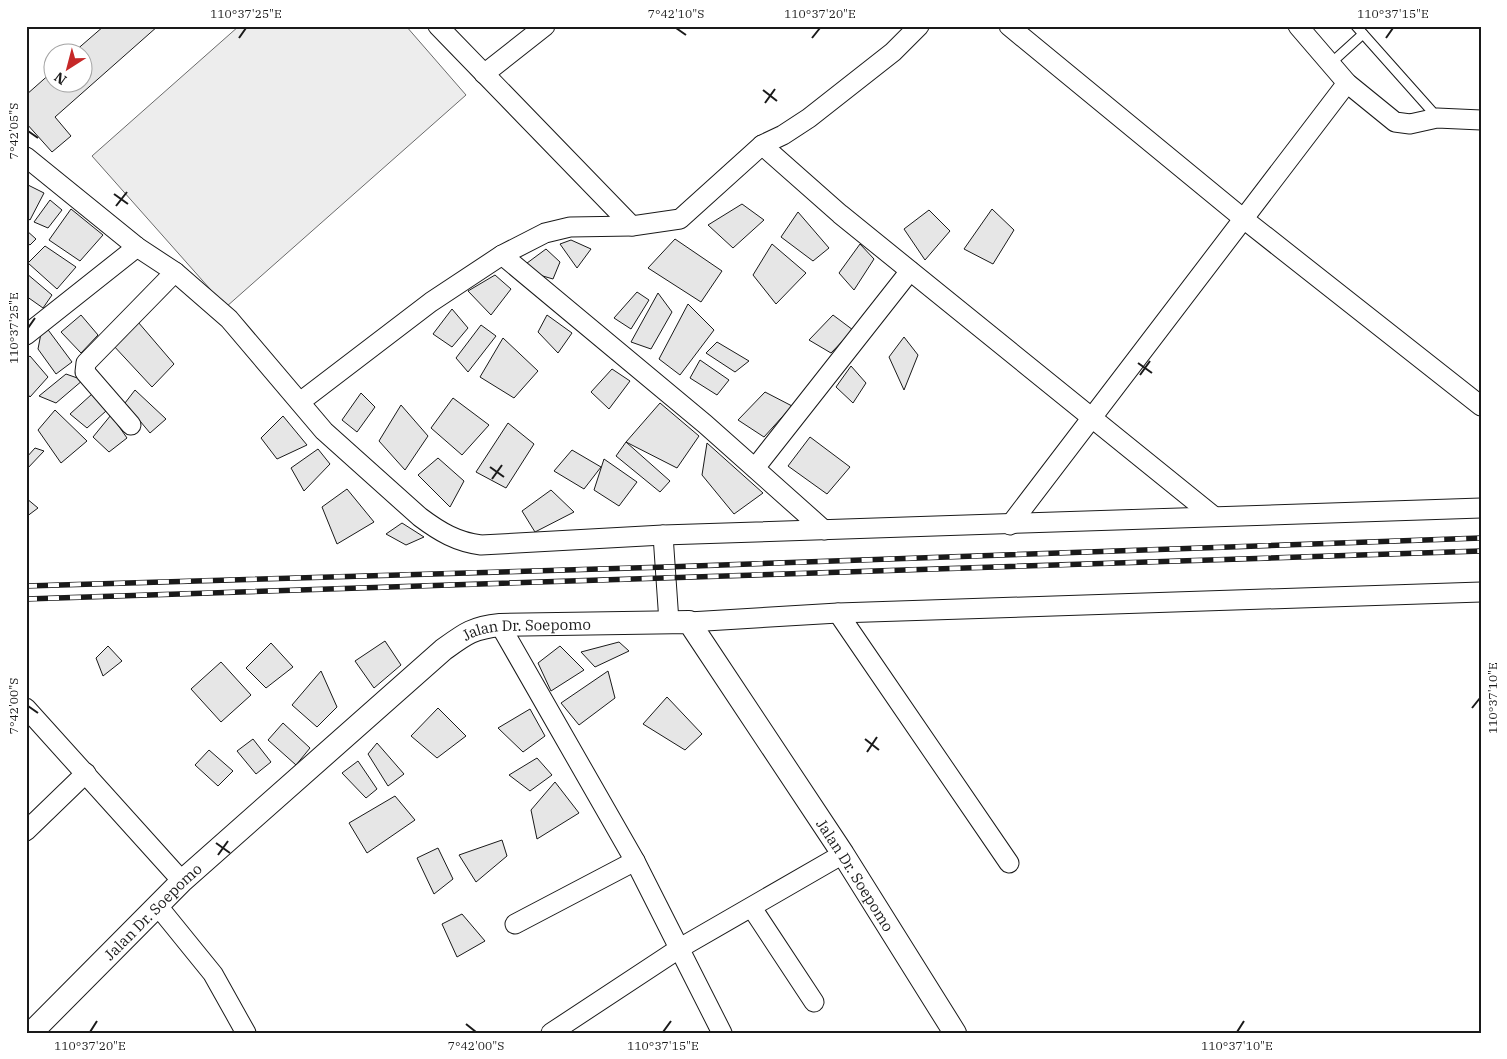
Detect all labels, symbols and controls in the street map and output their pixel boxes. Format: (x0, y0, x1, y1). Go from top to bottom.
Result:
text: 110°37'25"E (210, 6, 282, 21)
text: 7°42'10"S (648, 6, 704, 21)
text: 110°37'20"E (784, 6, 856, 21)
text: 110°37'15"E (1357, 6, 1429, 21)
north arrow (42, 42, 92, 92)
text: N (51, 68, 70, 89)
text: 7°42'05"S (6, 103, 21, 159)
text: 110°37'25"E (6, 292, 21, 364)
street label: Jalan Dr. Soepomo (458, 614, 591, 644)
text: 110°37'10"E (1485, 662, 1500, 734)
text: 7°42'00"S (6, 678, 21, 734)
street label: Jalan Dr. Soepomo (813, 815, 898, 935)
street label: Jalan Dr. Soepomo (100, 859, 205, 964)
text: 110°37'20"E (54, 1038, 126, 1053)
text: 7°42'00"S (448, 1038, 504, 1053)
text: 110°37'15"E (627, 1038, 699, 1053)
text: 110°37'10"E (1201, 1038, 1273, 1053)

